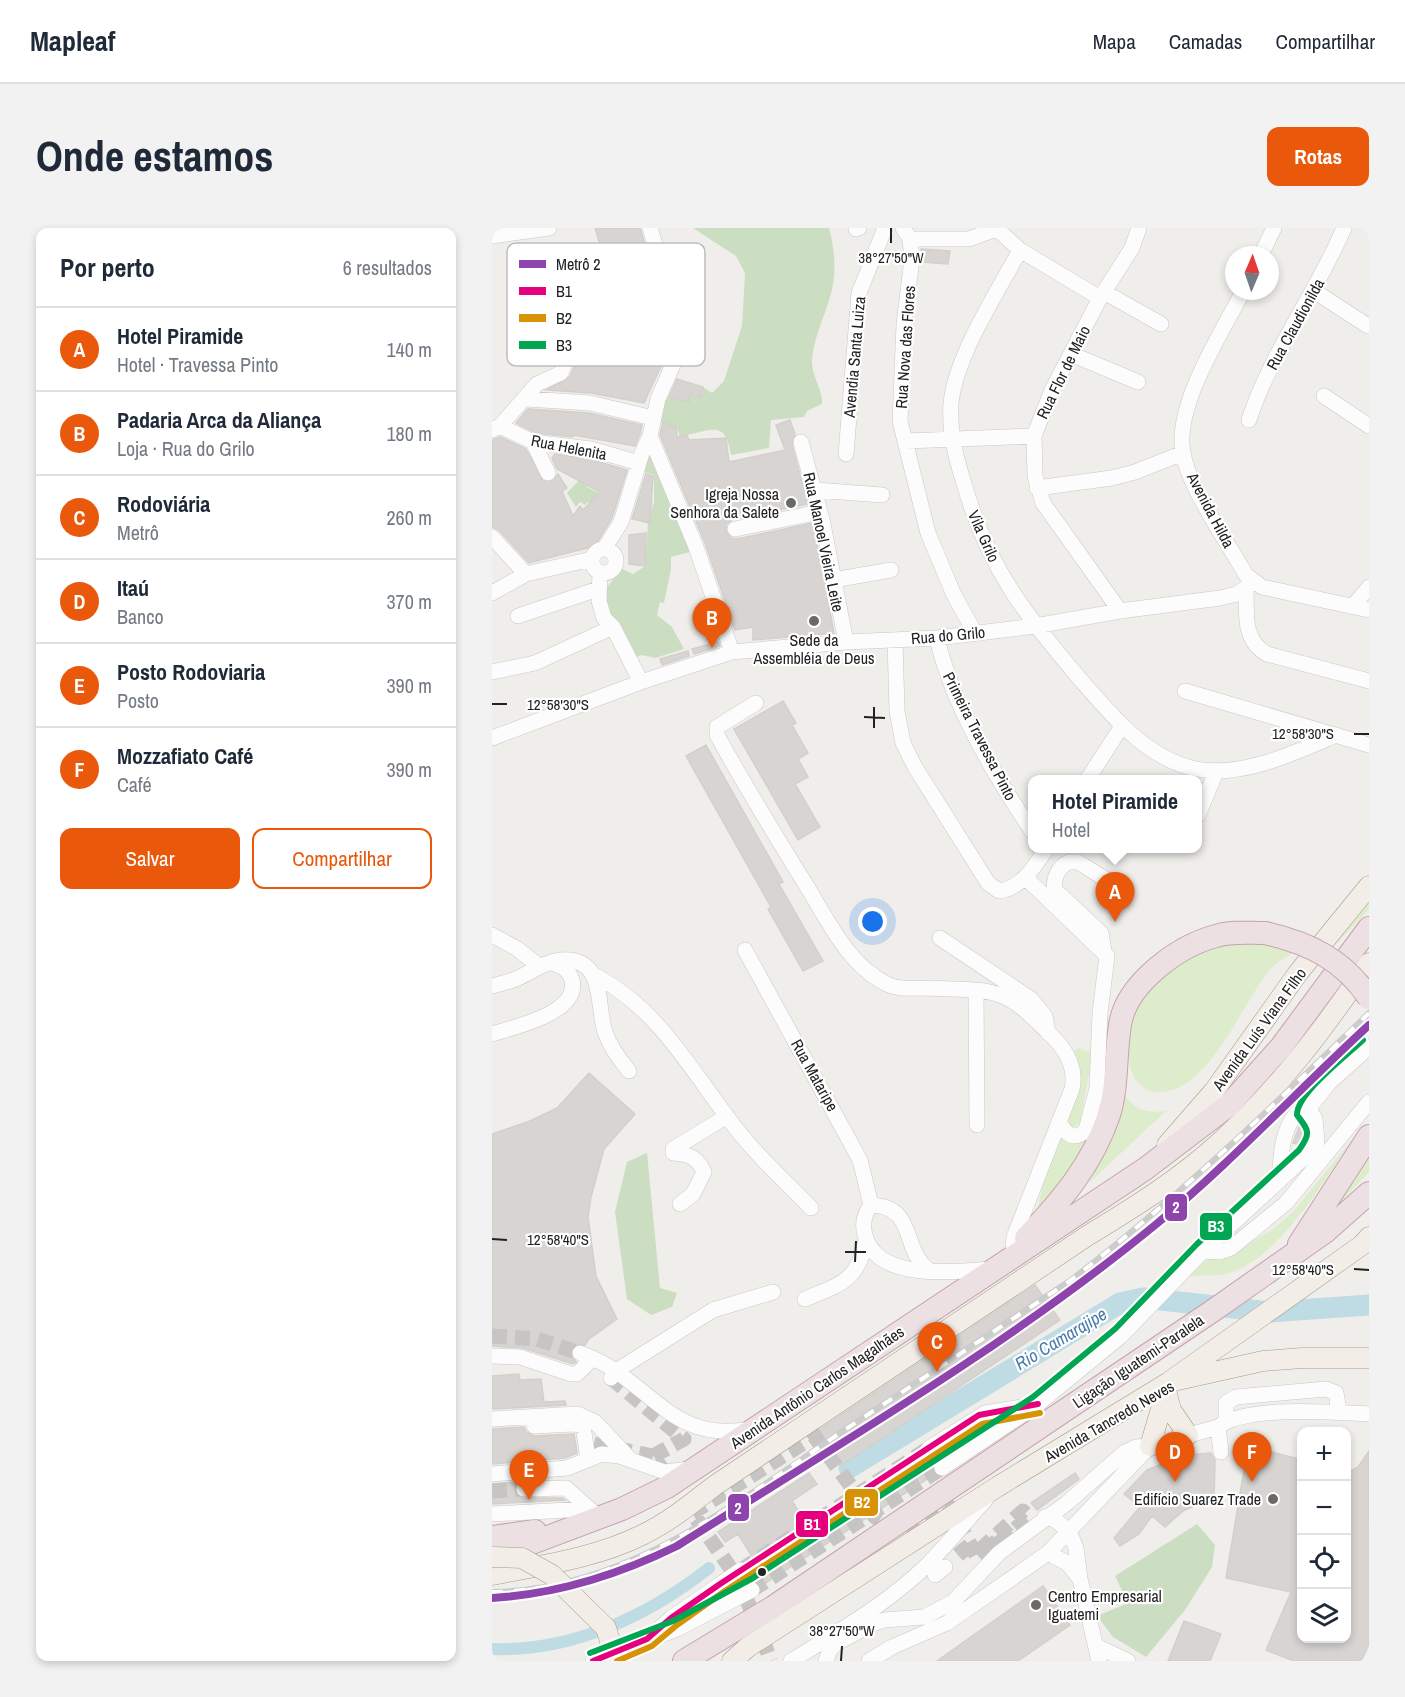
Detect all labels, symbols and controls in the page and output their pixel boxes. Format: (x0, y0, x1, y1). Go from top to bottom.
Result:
text: Mapleaf (30, 22, 115, 60)
text: Mapa (1093, 27, 1136, 56)
text: Camadas (1169, 27, 1242, 56)
text: Compartilhar (1275, 27, 1375, 56)
button: Rotas (1267, 127, 1369, 186)
text: Onde estamos (36, 128, 273, 184)
legend (507, 243, 705, 366)
north arrow (1225, 246, 1279, 300)
text: 38°27'50"W (858, 247, 924, 268)
text: Por perto (60, 250, 155, 285)
text: Metrô 2 (556, 253, 600, 275)
text: 6 resultados (343, 254, 432, 281)
street label: Rua Claudionilda (1261, 274, 1330, 374)
text: B1 (556, 280, 573, 302)
street label: Rua Nova das Flores (890, 285, 920, 409)
street label: Avendia Santa Luiza (838, 295, 870, 420)
text: B2 (556, 307, 572, 329)
text: Hotel Piramide (117, 321, 243, 351)
street label: Rua Flor de Maio (1031, 322, 1095, 422)
text: B3 (556, 334, 572, 356)
text: A (74, 336, 85, 363)
text: 140 m (386, 336, 432, 363)
text: Hotel · Travessa Pinto (117, 351, 278, 378)
text: Padaria Arca da Aliança (117, 405, 321, 435)
text: B (74, 420, 85, 447)
text: 180 m (386, 420, 432, 447)
street label: Rua Helenita (529, 429, 609, 465)
text: Loja · Rua do Grilo (117, 435, 255, 462)
street label: Avenida Hilda (1182, 468, 1240, 552)
street label: Rua Manoel Vieira Leite (798, 470, 850, 614)
place label: Igreja Nossa Senhora da Salete (670, 483, 780, 523)
text: Rodoviária (117, 489, 210, 519)
marker: Igreja Nossa Senhora da Salete (784, 496, 798, 510)
text: C (74, 504, 85, 531)
text: 260 m (386, 504, 432, 531)
street label: Vila Grilo (963, 507, 1005, 565)
text: Metrô (117, 519, 159, 546)
text: Itaú (117, 573, 149, 603)
text: D (74, 588, 85, 615)
text: 370 m (386, 588, 432, 615)
pin: B (692, 598, 732, 648)
text: Banco (117, 603, 164, 630)
marker: Sede da Assembléia de Deus (807, 614, 821, 628)
street label: Rua do Grilo (910, 621, 986, 649)
place label: Sede da Assembléia de Deus (752, 629, 875, 669)
text: Posto Rodoviaria (117, 657, 265, 687)
street label: Primeira Travessa Pinto (938, 668, 1022, 804)
text: E (74, 672, 85, 699)
text: 390 m (386, 672, 432, 699)
text: Posto (117, 687, 159, 714)
text: 12°58'30"S (527, 694, 589, 715)
text: 12°58'30"S (1272, 723, 1334, 744)
text: Mozzafiato Café (117, 741, 253, 771)
text: F (74, 756, 85, 783)
text: 390 m (386, 756, 432, 783)
text: Café (117, 771, 152, 798)
popup (1028, 775, 1202, 853)
text: Hotel Piramide (1052, 786, 1178, 816)
text: Hotel (1052, 816, 1090, 843)
button: Salvar (60, 828, 240, 889)
button: Compartilhar (252, 828, 432, 889)
pin: A (1096, 872, 1134, 922)
your location (858, 907, 887, 936)
street label: Avenida Luís Viana Filho (1206, 963, 1311, 1096)
street label: Rua Mataripe (786, 1035, 844, 1115)
line badge: 2 (1164, 1193, 1188, 1222)
text: 2 (1172, 1196, 1180, 1218)
line badge: B3 (1199, 1212, 1233, 1241)
text: B3 (1208, 1215, 1224, 1237)
text: 12°58'40"S (527, 1229, 589, 1250)
text: 12°58'40"S (1272, 1259, 1334, 1280)
water label: Rio Camarajipe (1010, 1301, 1111, 1376)
street label: Ligação Iguatemi-Paralela (1068, 1308, 1209, 1413)
street label: Avenida Antônio Carlos Magalhães (725, 1320, 908, 1454)
pin: C (918, 1322, 956, 1372)
street label: Avenida Tancredo Neves (1039, 1375, 1178, 1468)
map controls (1297, 1427, 1351, 1643)
button: + (1297, 1427, 1351, 1481)
pin: D (1156, 1432, 1194, 1482)
pin: F (1232, 1432, 1272, 1482)
pin: E (510, 1450, 549, 1500)
button: − (1297, 1481, 1351, 1535)
line badge: B2 (844, 1488, 879, 1517)
place label: Edifício Suarez Trade (1134, 1488, 1261, 1510)
text: B2 (854, 1491, 870, 1513)
marker: Edifício Suarez Trade (1266, 1492, 1280, 1506)
line badge: 2 (727, 1493, 750, 1522)
text: 2 (734, 1497, 742, 1519)
line badge: B1 (795, 1510, 829, 1538)
text: B1 (804, 1513, 821, 1535)
button: locate (1297, 1535, 1351, 1589)
unlabelled marker (756, 1566, 768, 1578)
place label: Centro Empresarial Iguatemi (1048, 1585, 1162, 1625)
button: layers (1297, 1589, 1351, 1643)
marker: Centro Empresarial Iguatemi (1029, 1598, 1043, 1612)
text: 38°27'50"W (809, 1620, 875, 1641)

